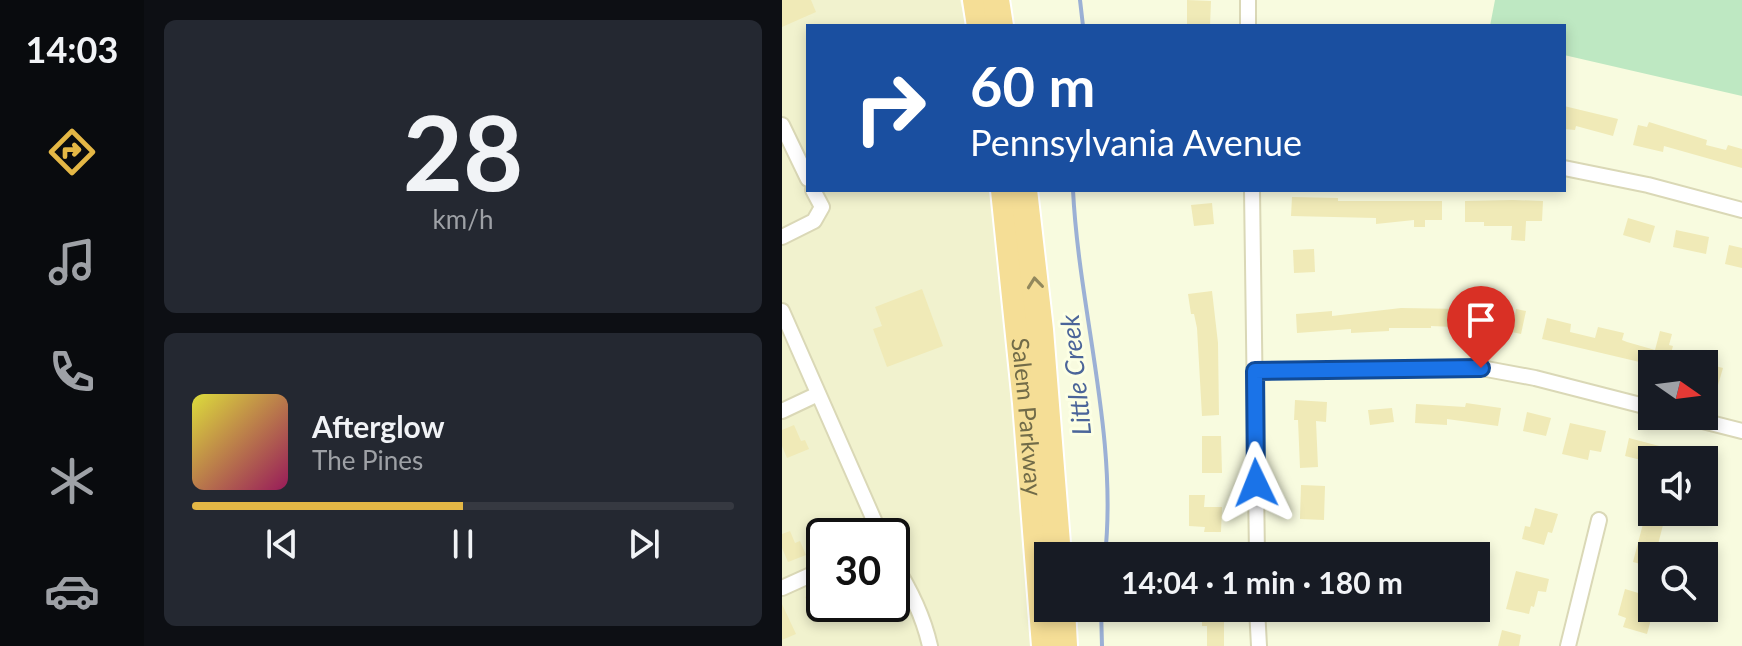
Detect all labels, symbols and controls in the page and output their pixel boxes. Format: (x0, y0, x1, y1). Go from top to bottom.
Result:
text: 14:03 (26, 27, 118, 71)
text: 60 m (970, 52, 1095, 119)
icon: right (838, 56, 942, 160)
text: 28 (403, 88, 523, 213)
text: Pennsylvania Avenue (970, 120, 1302, 164)
icon: directions (44, 124, 100, 180)
text: km/h (433, 203, 493, 235)
icon: music (44, 234, 100, 290)
one-way arrow (1026, 276, 1043, 289)
pin (1447, 286, 1515, 368)
icon: arrive (1459, 298, 1503, 342)
water label: Little Creek (1053, 312, 1097, 437)
street label: Salem Parkway (1006, 336, 1049, 498)
icon: phone (44, 344, 100, 400)
north arrow (1638, 350, 1718, 430)
map controls (1638, 350, 1718, 622)
text: Afterglow (312, 408, 445, 444)
position arrow (1214, 441, 1298, 525)
text: The Pines (312, 444, 423, 476)
button: sound (1638, 446, 1718, 526)
icon: climate (44, 453, 100, 509)
speed limit sign: 30 (806, 518, 910, 622)
icon: previous (260, 522, 304, 566)
icon: pause (441, 522, 485, 566)
icon: next (622, 522, 666, 566)
button: search (1638, 542, 1718, 622)
icon: car (44, 563, 100, 619)
text: 14:04 · 1 min · 180 m (1121, 564, 1403, 600)

